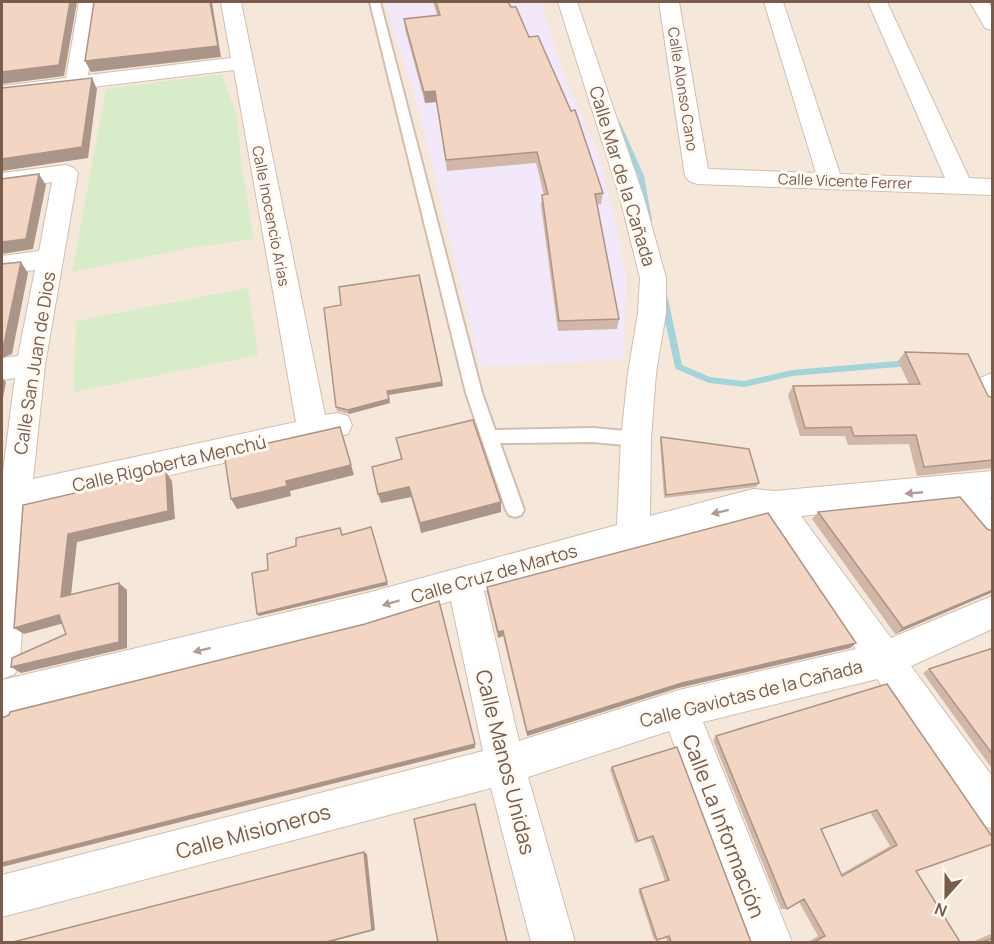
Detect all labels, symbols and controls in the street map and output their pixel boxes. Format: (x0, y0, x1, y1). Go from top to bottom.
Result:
street label: Calle Alonso Cano (663, 26, 703, 153)
street label: Calle Mar de la Cañada (584, 83, 662, 269)
street label: Calle Inocencio Arias (247, 144, 295, 288)
street label: Calle Vicente Ferrer (778, 168, 913, 194)
street label: Calle San Juan de Dios (8, 270, 60, 456)
street label: Calle Rigoberta Menchú (70, 429, 268, 497)
one-way arrow (904, 488, 923, 498)
one-way arrow (711, 507, 729, 517)
street label: Calle Cruz de Martos (408, 538, 580, 608)
one-way arrow (382, 599, 400, 608)
one-way arrow (192, 646, 211, 656)
street label: Calle Gaviotas de la Cañada (637, 654, 865, 732)
street label: Calle Manos Unidas (469, 667, 543, 857)
street label: Calle La Información (676, 730, 772, 922)
street label: Calle Misioneros (172, 797, 334, 865)
north arrow (916, 866, 976, 926)
text: N (931, 898, 950, 922)

